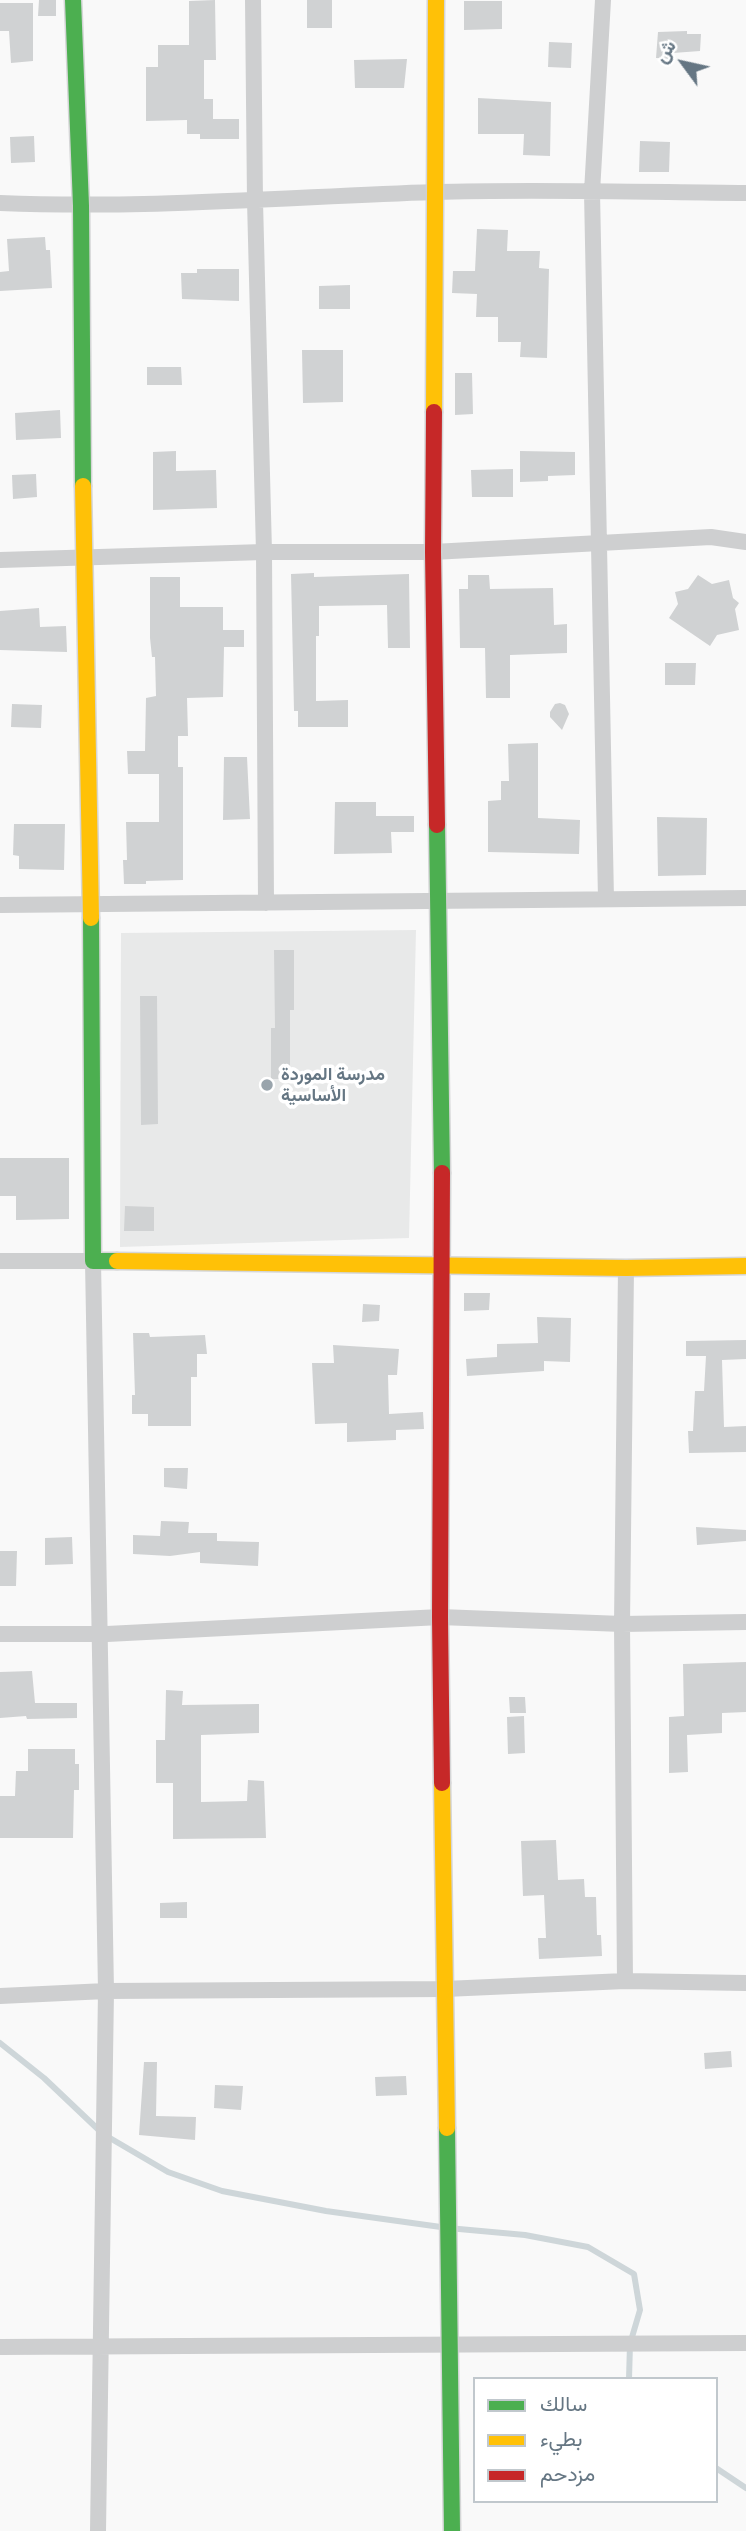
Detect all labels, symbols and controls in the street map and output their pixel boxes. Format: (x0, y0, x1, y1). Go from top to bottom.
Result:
north arrow (648, 28, 718, 98)
text: ش (649, 35, 682, 68)
place label: مدرسة الموردة الأساسية (281, 1064, 385, 1106)
marker: مدرسة الموردة الأساسية (259, 1077, 275, 1093)
legend (473, 2377, 718, 2503)
text: سالك (540, 2391, 587, 2417)
text: بطيء (540, 2426, 583, 2452)
text: مزدحم (540, 2461, 595, 2487)

